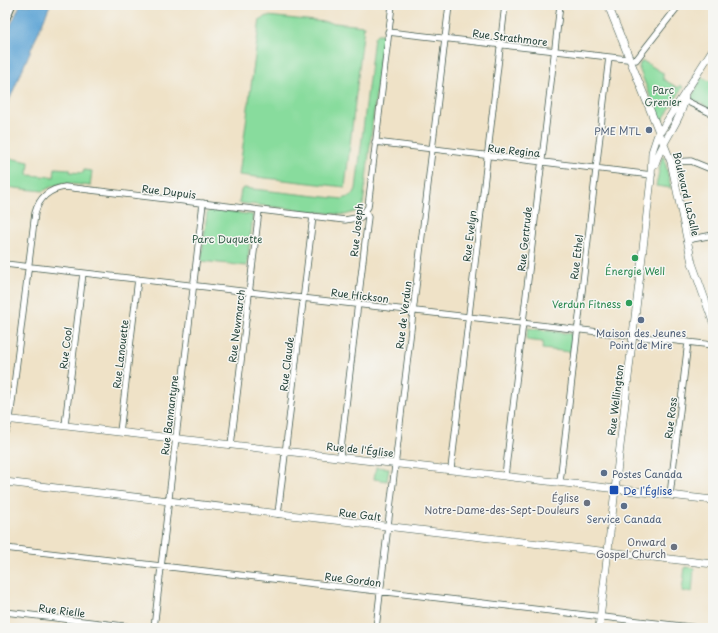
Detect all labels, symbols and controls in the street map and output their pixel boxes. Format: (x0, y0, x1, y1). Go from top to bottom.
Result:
street label: Rue Strathmore (472, 25, 548, 49)
park label: Parc Grenier (645, 82, 682, 109)
place label: PME MTL (594, 123, 641, 138)
marker: PME MTL (644, 125, 654, 135)
street label: Rue Regina (487, 140, 542, 160)
street label: Boulevard LaSalle (670, 150, 704, 238)
street label: Rue Dupuis (141, 180, 197, 202)
street label: Rue Joseph (346, 202, 366, 257)
street label: Rue Gertrude (513, 205, 535, 272)
street label: Rue Evelyn (458, 209, 480, 263)
park label: Parc Duquette (192, 231, 262, 246)
street label: Rue Ethel (566, 233, 586, 280)
marker: Énergie Well (630, 253, 640, 263)
place label: Énergie Well (605, 263, 665, 278)
street label: Rue de Verdun (391, 280, 415, 350)
street label: Rue Hickson (330, 284, 390, 306)
street label: Rue Newmarch (224, 288, 248, 363)
place label: Verdun Fitness (552, 296, 621, 311)
marker: Verdun Fitness (624, 298, 634, 308)
marker: Maison des Jeunes Point de Mire (636, 315, 646, 325)
street label: Rue Lanouette (108, 319, 132, 389)
place label: Maison des Jeunes Point de Mire (596, 325, 686, 352)
street label: Rue Cool (55, 326, 75, 370)
street label: Rue Claude (275, 335, 297, 392)
street label: Rue Wellington (603, 364, 627, 436)
street label: Rue Bannantyne (157, 374, 181, 456)
street label: Rue Ross (660, 396, 680, 440)
street label: Rue de l'Église (326, 438, 394, 460)
place label: Postes Canada (612, 466, 683, 481)
marker: Postes Canada (599, 468, 609, 478)
place label: De l'Église (623, 483, 672, 498)
marker: De l'Église (608, 484, 620, 496)
place label: Église Notre-Dame-des-Sept-Douleurs (425, 490, 579, 517)
marker: Église Notre-Dame-des-Sept-Douleurs (582, 498, 592, 508)
marker: Service Canada (619, 501, 629, 511)
street label: Rue Galt (338, 504, 382, 524)
place label: Service Canada (587, 511, 662, 526)
place label: Onward Gospel Church (596, 534, 666, 561)
marker: Onward Gospel Church (669, 542, 679, 552)
street label: Rue Gordon (324, 568, 382, 590)
street label: Rue Rielle (38, 600, 87, 620)

